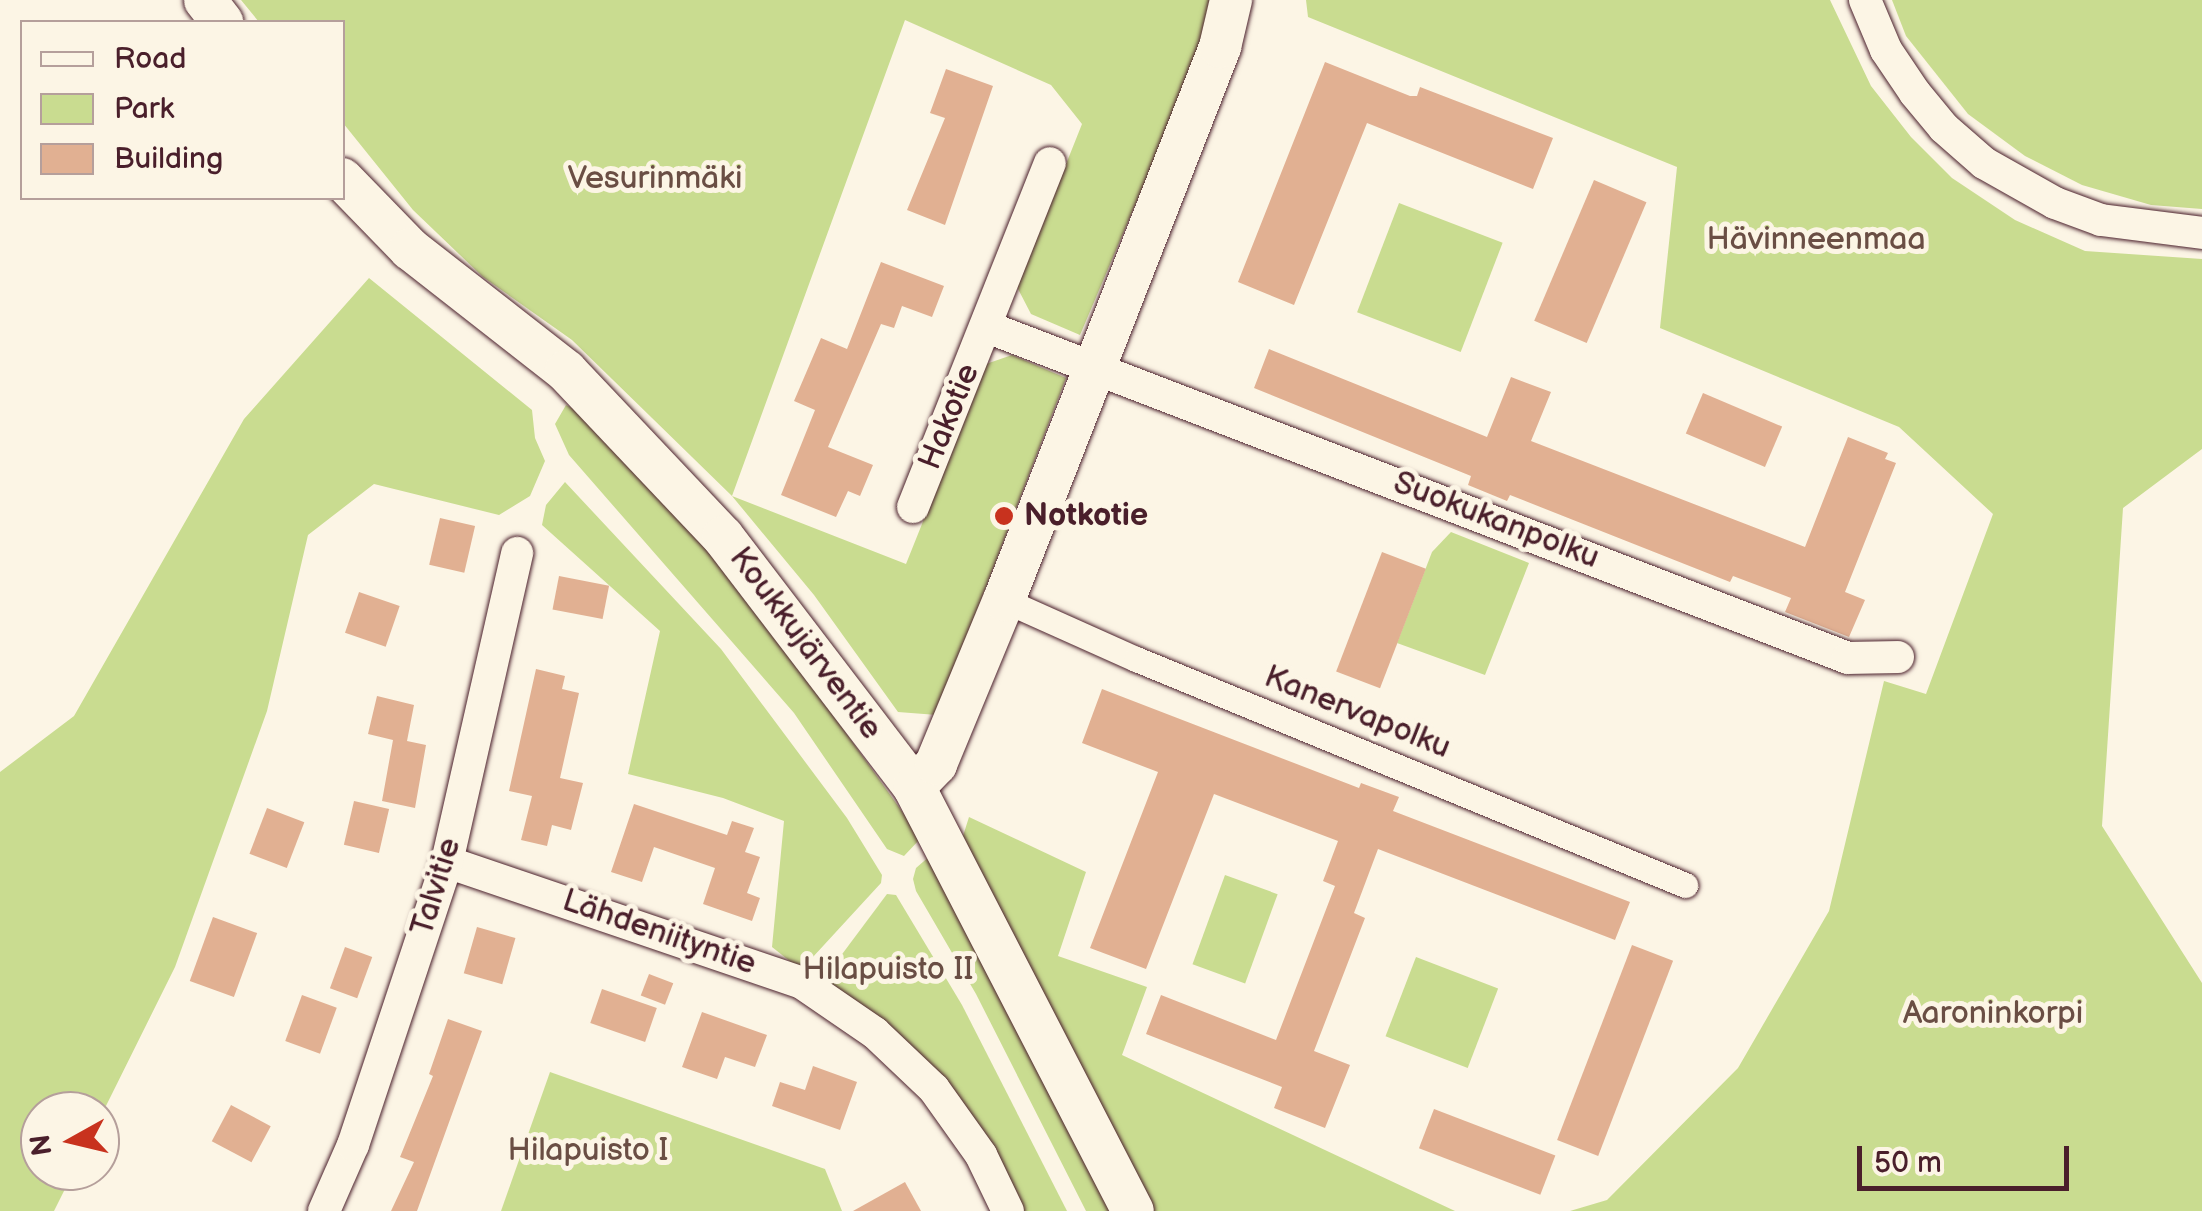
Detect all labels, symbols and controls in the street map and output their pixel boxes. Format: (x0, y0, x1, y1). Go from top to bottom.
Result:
legend (20, 20, 345, 200)
text: Road (114, 41, 187, 77)
text: Park (114, 91, 174, 127)
text: Building (114, 141, 223, 177)
park label: Vesurinmäki (568, 160, 742, 198)
park label: Hävinneenmaa (1706, 221, 1926, 259)
street label: Hakotie (911, 358, 989, 476)
street label: Suokukanpolku (1388, 464, 1604, 578)
place label: Notkotie (1024, 497, 1148, 535)
marker: Notkotie (993, 505, 1015, 527)
street label: Koukkujärventie (720, 540, 890, 748)
street label: Kanervapolku (1258, 658, 1456, 768)
street label: Talvitie (404, 833, 470, 941)
street label: Lähdeniityntie (557, 882, 761, 984)
park label: Hilapuisto II (803, 951, 973, 989)
park label: Aaroninkorpi (1903, 995, 2083, 1033)
north arrow (20, 1091, 120, 1191)
scale bar (1862, 1126, 2074, 1188)
text: N (24, 1132, 60, 1158)
park label: Hilapuisto I (508, 1132, 668, 1170)
text: 50 m (1874, 1145, 1942, 1181)

